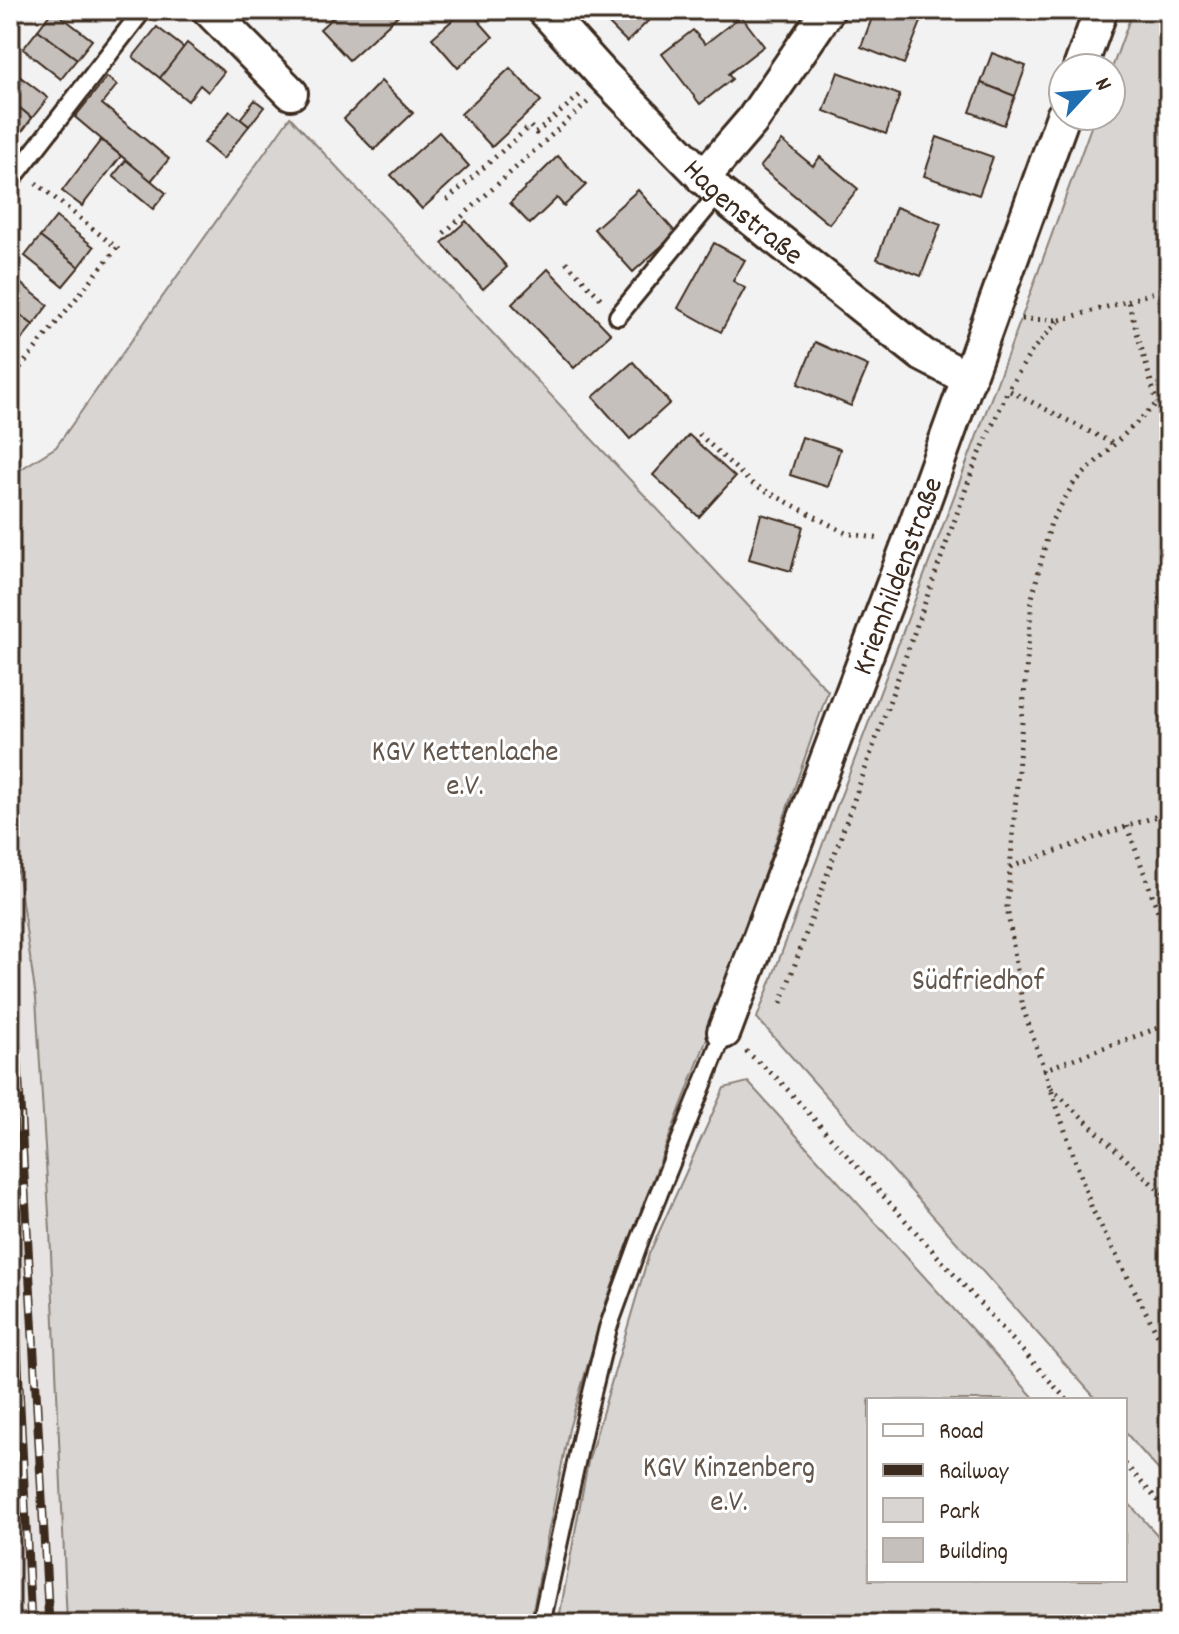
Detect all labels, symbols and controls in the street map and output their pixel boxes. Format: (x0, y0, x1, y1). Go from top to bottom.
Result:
north arrow (1047, 52, 1127, 132)
text: N (1086, 73, 1118, 97)
street label: Hagenstraße (671, 151, 811, 278)
street label: Kriemhildenstraße (844, 472, 957, 682)
park label: KGV Kettenlache e.V. (372, 733, 558, 810)
park label: Südfriedhof (912, 962, 1046, 1005)
legend (867, 1398, 1127, 1582)
text: Road (939, 1416, 984, 1450)
park label: KGV Kinzenberg e.V. (643, 1449, 815, 1526)
text: Railway (939, 1456, 1010, 1490)
text: Park (939, 1496, 980, 1530)
text: Building (939, 1536, 1008, 1570)

